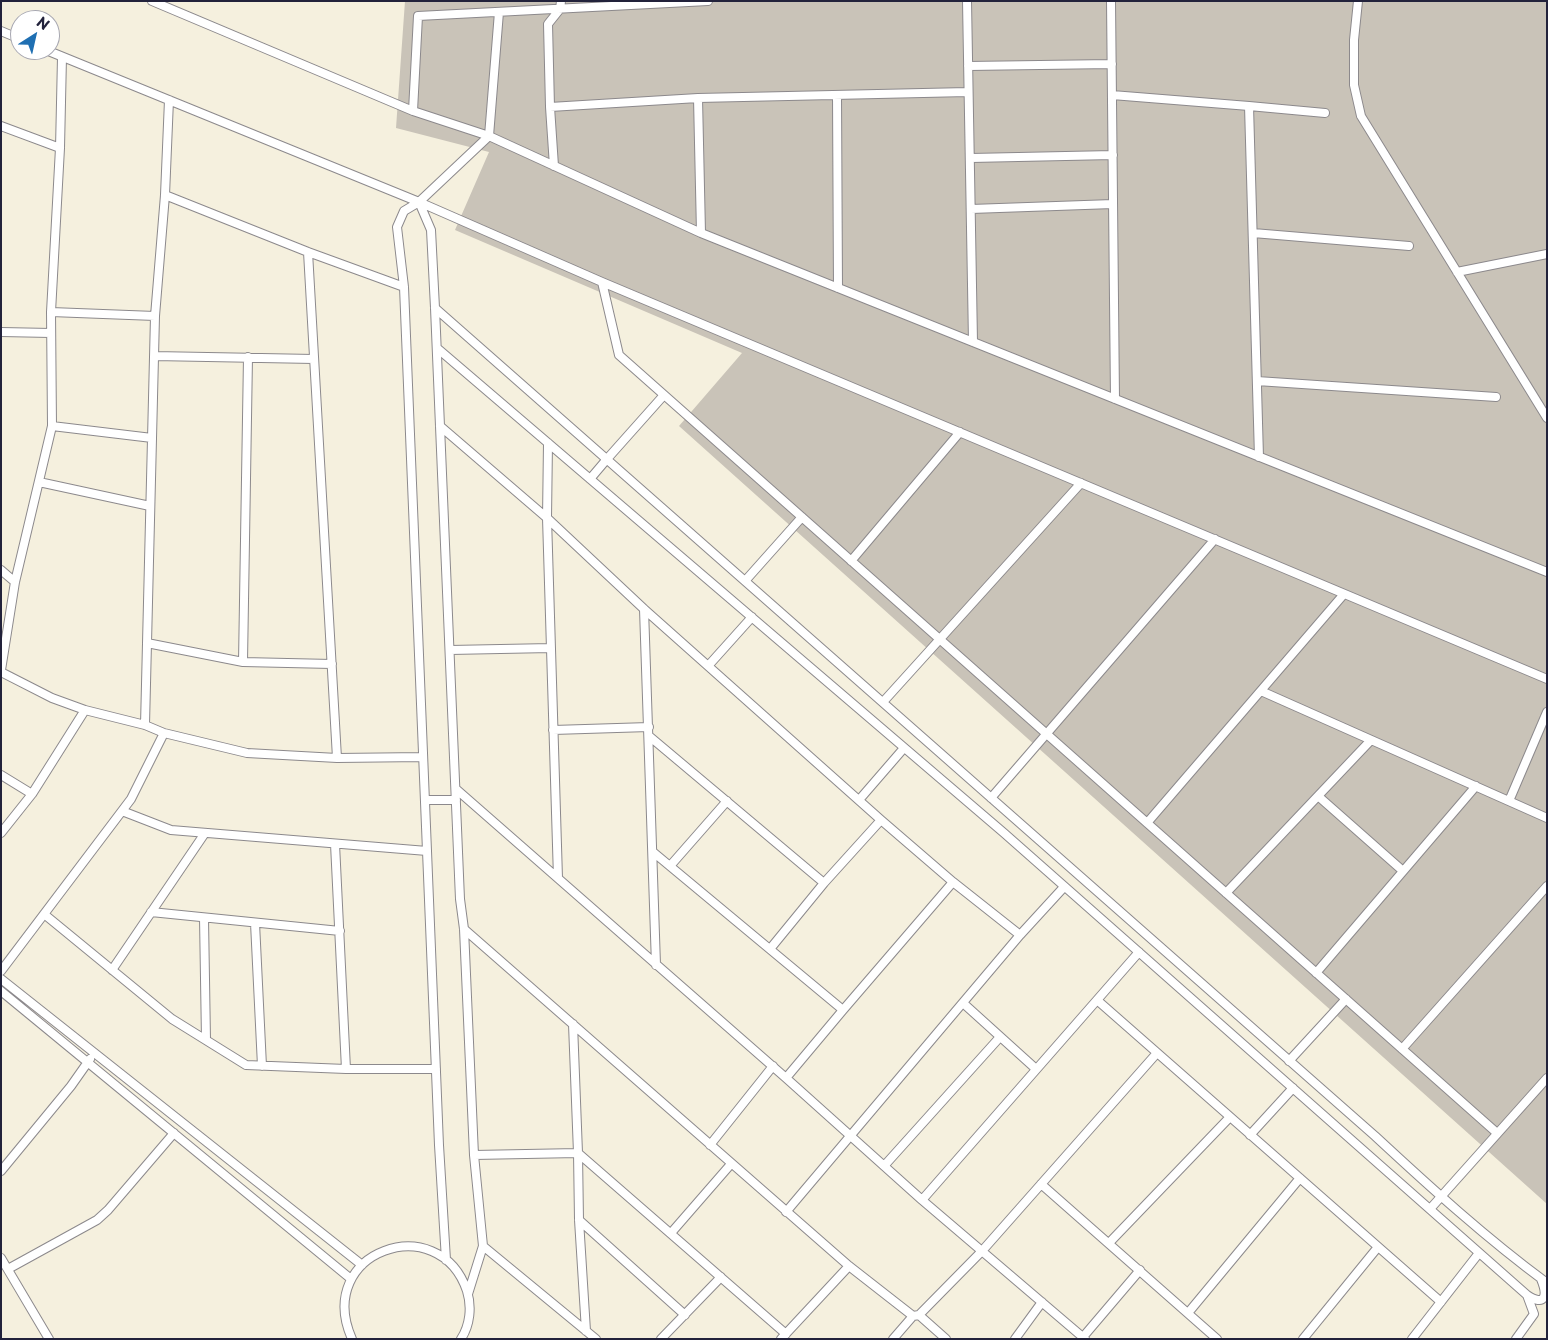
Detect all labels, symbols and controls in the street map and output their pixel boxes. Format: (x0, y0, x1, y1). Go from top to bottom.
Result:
north arrow (10, 10, 60, 60)
text: N (33, 11, 54, 35)

